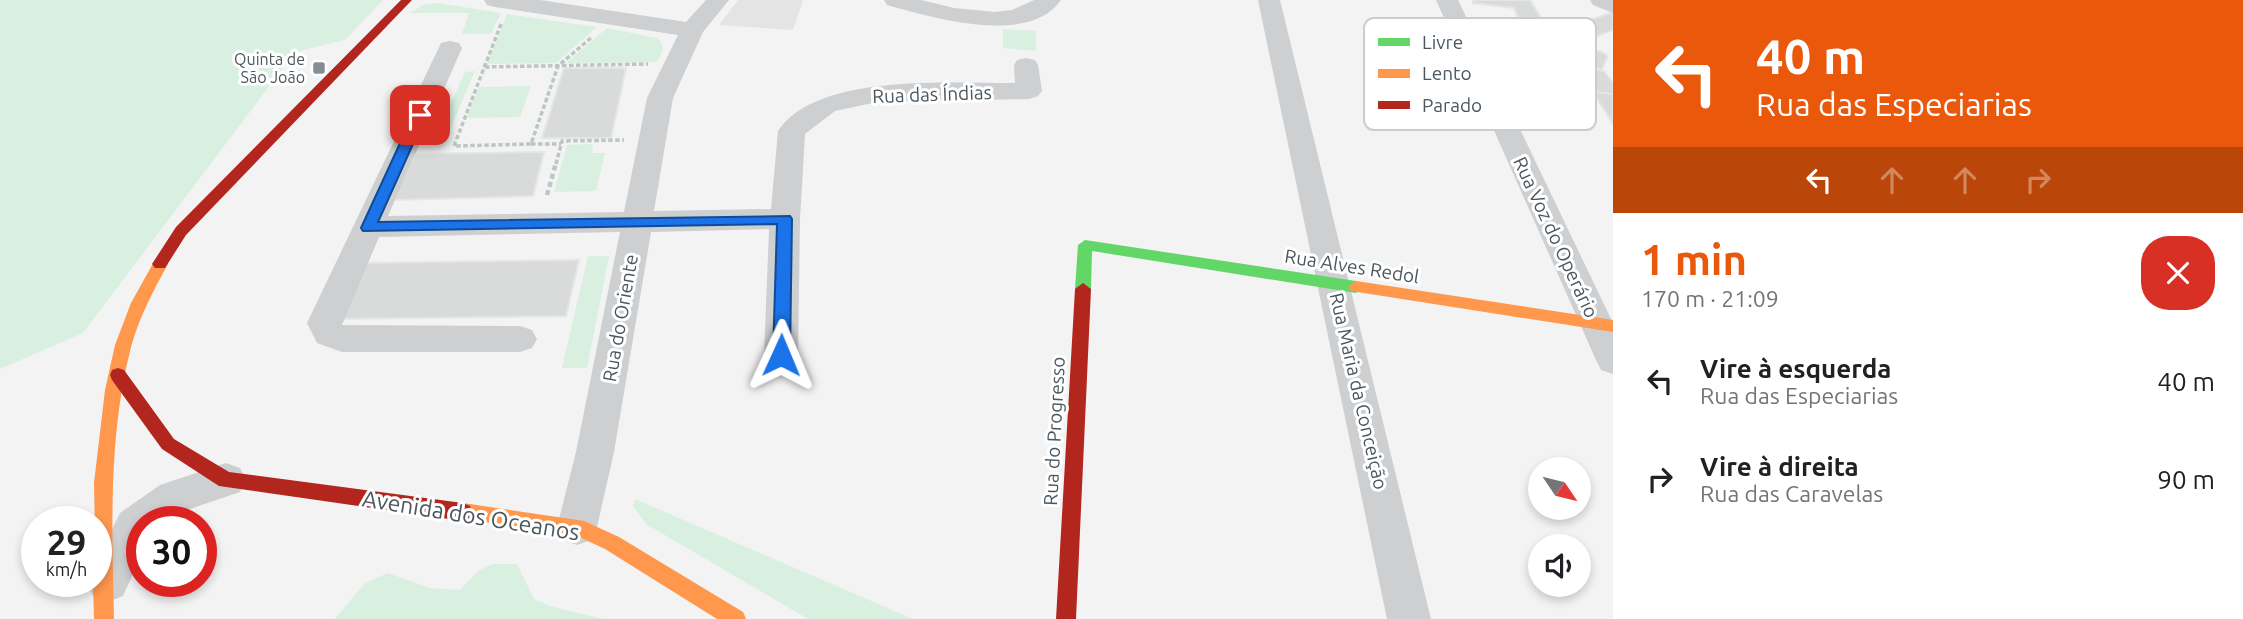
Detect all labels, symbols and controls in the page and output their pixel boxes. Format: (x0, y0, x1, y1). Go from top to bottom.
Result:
legend (1364, 18, 1596, 130)
icon: left (1641, 28, 1732, 119)
text: 40 m (1756, 28, 1865, 83)
text: Livre (1422, 31, 1463, 53)
place label: Quinta de São João (234, 50, 305, 86)
marker: Quinta de São João (311, 60, 327, 76)
text: Lento (1422, 62, 1472, 84)
street label: Rua das Índias (872, 81, 992, 107)
pin (390, 85, 450, 145)
text: Rua das Especiarias (1756, 86, 2032, 122)
text: Parado (1422, 94, 1482, 116)
icon: arrive (401, 96, 439, 134)
street label: Rua Voz do Operário (1509, 153, 1603, 321)
icon: left (1800, 161, 1838, 199)
icon: ahead (1873, 161, 1911, 199)
icon: ahead (1946, 161, 1984, 199)
icon: right (2019, 161, 2057, 199)
text: 1 min (1641, 236, 1747, 283)
button: close (2141, 236, 2215, 310)
street label: Rua Alves Redol (1283, 245, 1421, 287)
street label: Rua do Oriente (598, 252, 642, 384)
text: 170 m · 21:09 (1641, 286, 1779, 311)
street label: Rua Maria da Conceição (1326, 290, 1392, 492)
position arrow (744, 318, 818, 392)
text: Vire à esquerda (1700, 354, 1891, 383)
street label: Rua do Progresso (1039, 356, 1069, 506)
icon: left (1641, 362, 1679, 400)
text: 40 m (2157, 367, 2215, 396)
text: Rua das Especiarias (1700, 383, 1898, 408)
text: Vire à direita (1700, 452, 1859, 481)
north arrow (1528, 457, 1591, 520)
map controls (1528, 457, 1591, 597)
icon: right (1641, 460, 1679, 498)
text: 90 m (2157, 465, 2215, 494)
text: Rua das Caravelas (1700, 481, 1883, 506)
street label: Avenida dos Oceanos (361, 485, 581, 545)
speed limit sign: 30 (126, 506, 217, 597)
text: 29 (47, 522, 86, 562)
button: sound (1528, 534, 1591, 597)
text: km/h (46, 559, 87, 579)

